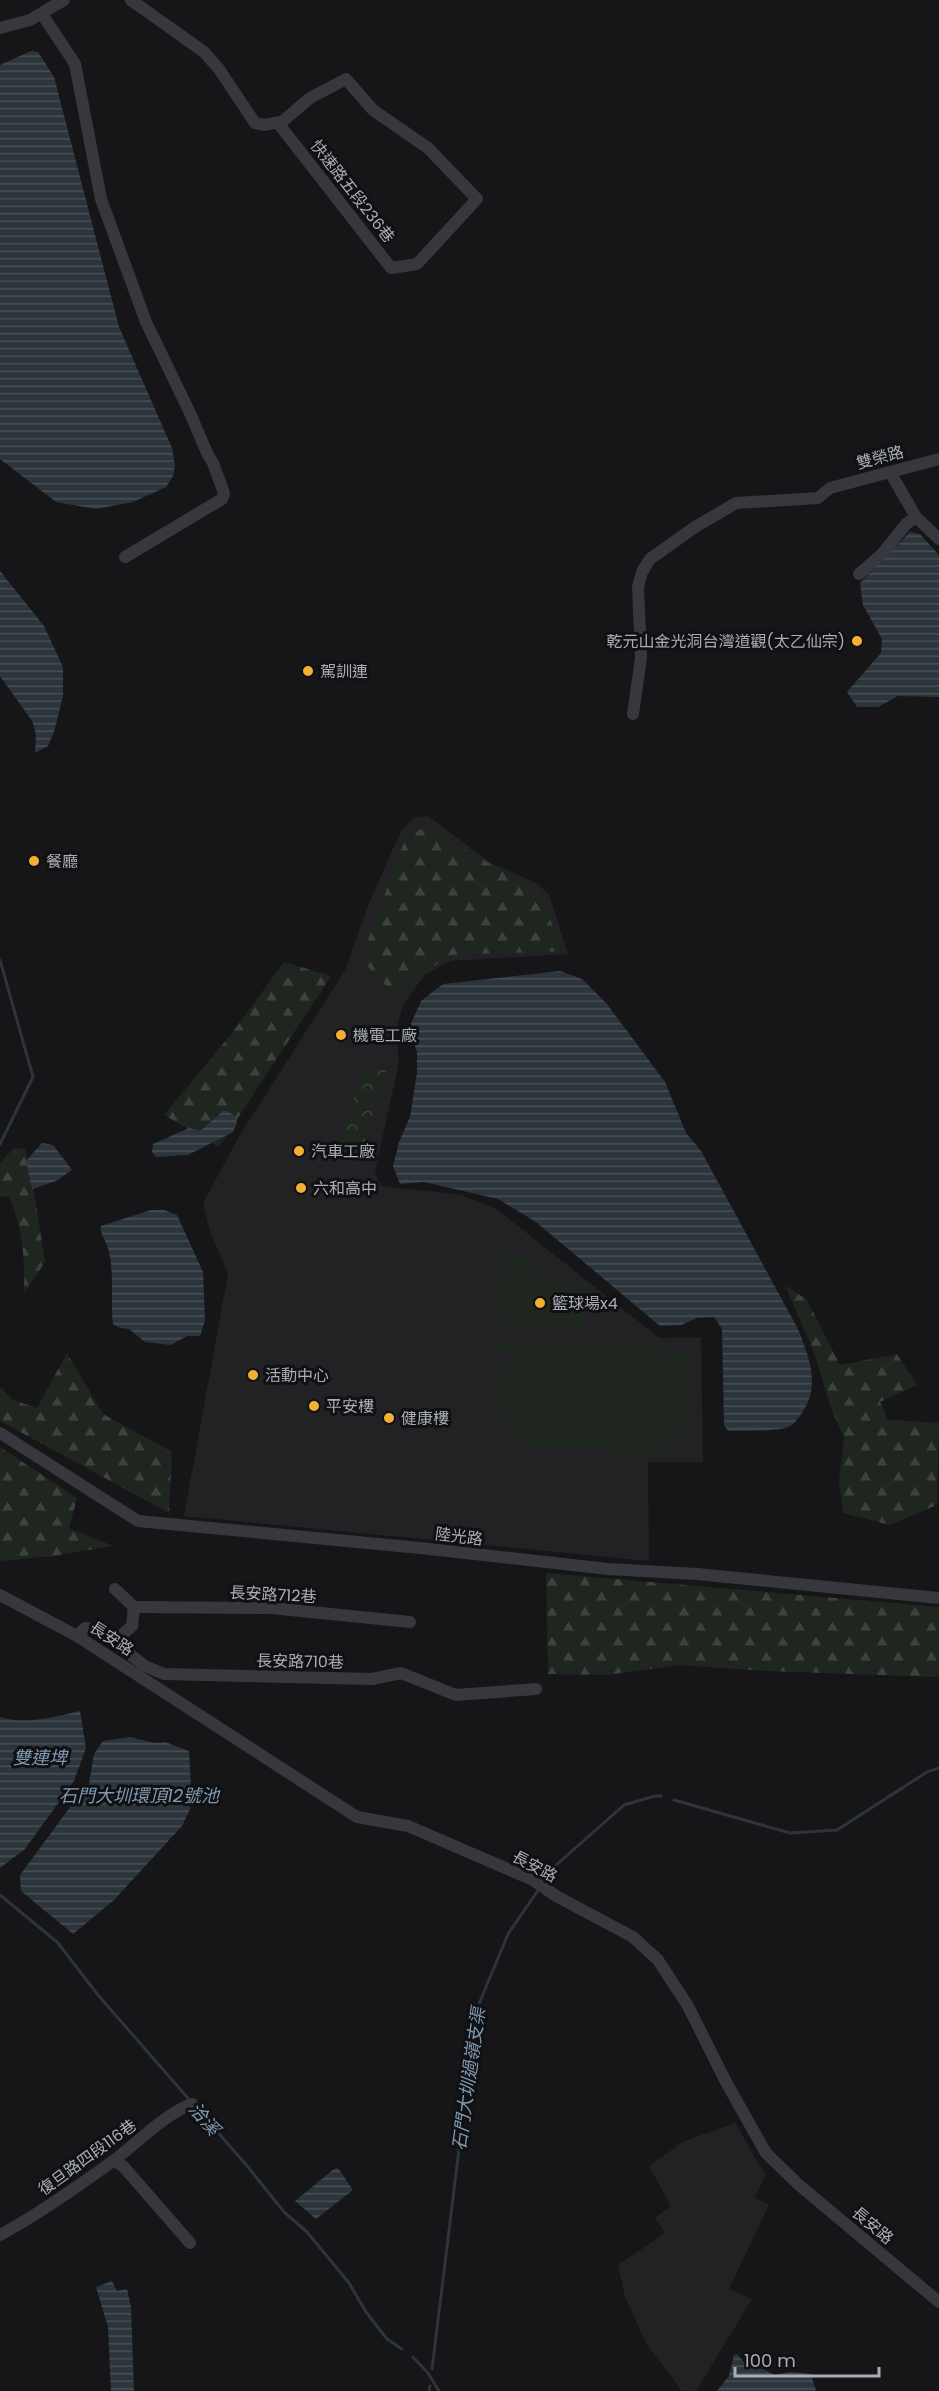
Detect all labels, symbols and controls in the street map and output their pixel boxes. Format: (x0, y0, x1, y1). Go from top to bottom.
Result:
street label: 快速路五段236巷 (305, 135, 400, 248)
street label: 雙榮路 (854, 440, 906, 475)
place label: 乾元山金光洞台灣道觀(太乙仙宗) (606, 630, 845, 653)
marker: 乾元山金光洞台灣道觀(太乙仙宗) (850, 634, 864, 648)
place label: 駕訓連 (320, 660, 368, 683)
marker: 駕訓連 (301, 664, 315, 678)
place label: 餐廳 (46, 850, 78, 873)
marker: 餐廳 (27, 854, 41, 868)
place label: 機電工廠 (353, 1024, 417, 1047)
marker: 機電工廠 (334, 1028, 348, 1042)
place label: 汽車工廠 (311, 1140, 375, 1163)
marker: 汽車工廠 (292, 1144, 306, 1158)
place label: 六和高中 (313, 1177, 377, 1200)
marker: 六和高中 (294, 1181, 308, 1195)
place label: 籃球場x4 (552, 1292, 618, 1315)
marker: 籃球場x4 (533, 1296, 547, 1310)
place label: 活動中心 (265, 1364, 329, 1387)
marker: 活動中心 (246, 1368, 260, 1382)
place label: 平安樓 (326, 1395, 374, 1418)
marker: 平安樓 (307, 1399, 321, 1413)
place label: 健康樓 (401, 1407, 449, 1430)
marker: 健康樓 (382, 1411, 396, 1425)
street label: 陸光路 (434, 1522, 484, 1551)
street label: 長安路712巷 (229, 1581, 317, 1608)
street label: 長安路 (85, 1616, 138, 1661)
street label: 長安路710巷 (256, 1649, 344, 1674)
water label: 雙連埤 (13, 1745, 69, 1770)
water label: 石門大圳環頂12號池 (59, 1783, 221, 1808)
street label: 長安路 (508, 1845, 561, 1888)
water label: 石門大圳過嶺支渠 (446, 2003, 491, 2152)
water label: 洽溪 (183, 2097, 228, 2143)
street label: 復旦路四段116巷 (33, 2114, 141, 2201)
street label: 長安路 (847, 2201, 898, 2250)
scale bar (735, 2340, 879, 2378)
text: 100 m (744, 2348, 796, 2373)

